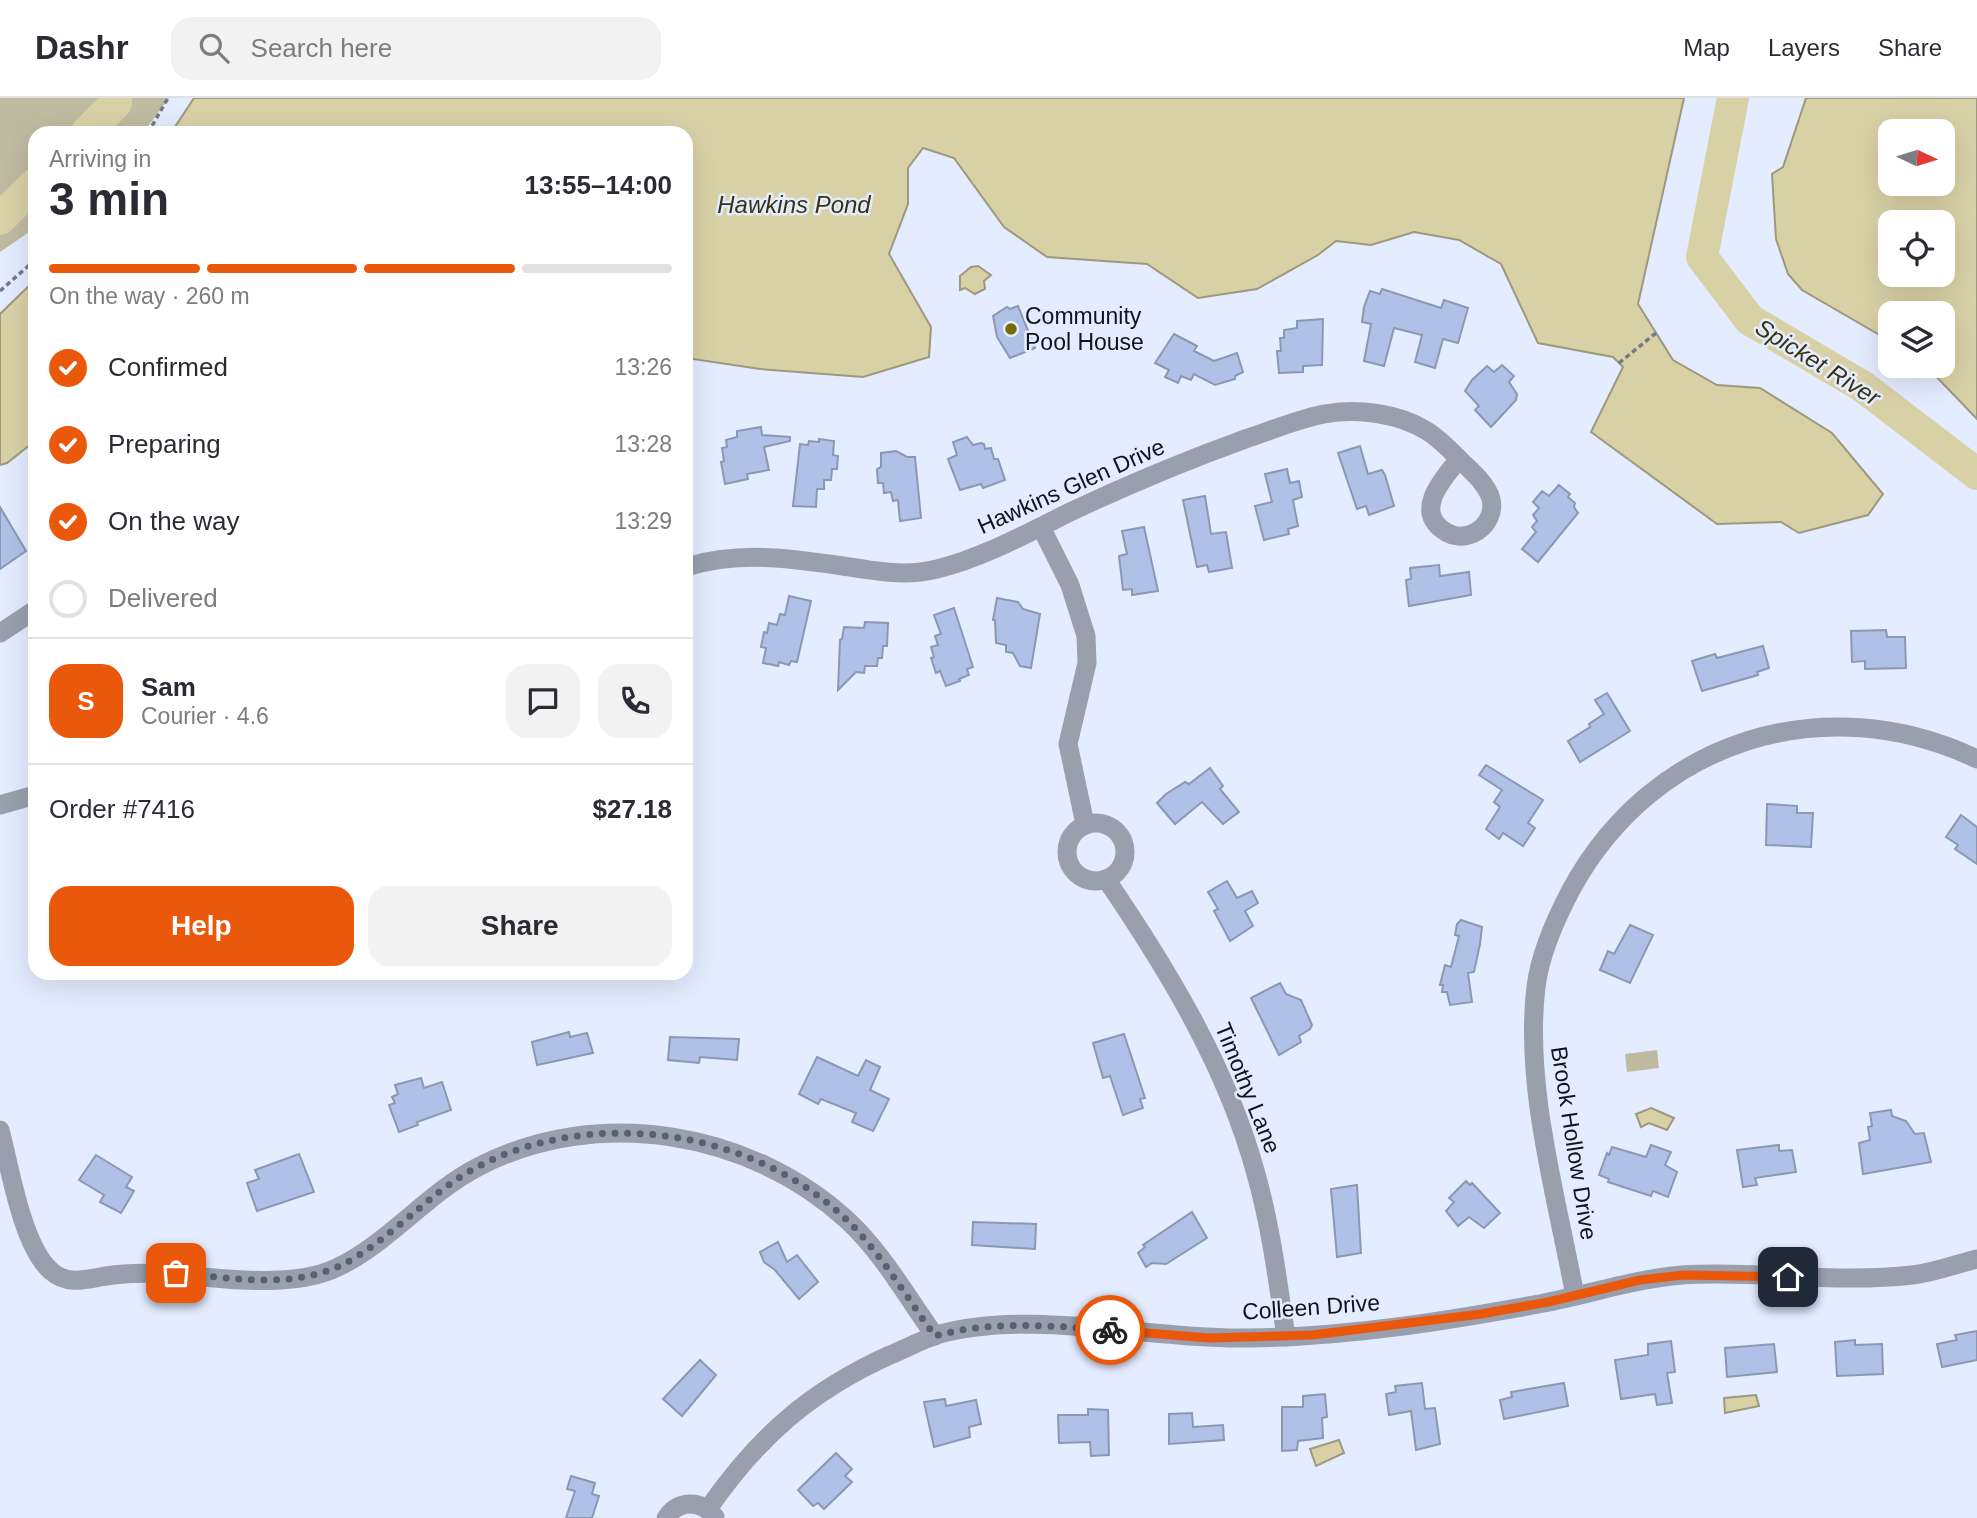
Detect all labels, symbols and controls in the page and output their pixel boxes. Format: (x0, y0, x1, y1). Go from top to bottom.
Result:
search box (171, 17, 661, 80)
text: Dashr (35, 29, 129, 66)
icon: search (195, 29, 233, 67)
text: Search here (251, 33, 392, 63)
text: Map (1683, 34, 1730, 61)
text: Layers (1768, 34, 1840, 61)
text: Share (1878, 34, 1942, 61)
north arrow (1878, 119, 1955, 196)
map controls (1878, 119, 1955, 378)
text: Arriving in (49, 146, 151, 172)
text: 13:55–14:00 (525, 170, 672, 200)
text: 3 min (49, 173, 169, 225)
water label: Hawkins Pond (717, 191, 871, 218)
button: locate (1878, 210, 1955, 287)
text: On the way · 260 m (49, 283, 250, 309)
button: layers (1878, 301, 1955, 378)
place label: Community Pool House (1025, 303, 1144, 355)
water label: Spicket River (1751, 313, 1886, 411)
marker: Community Pool House (1003, 321, 1019, 337)
icon: check (49, 349, 87, 387)
text: Confirmed (108, 352, 228, 382)
text: 13:26 (614, 354, 672, 380)
icon: check (49, 426, 87, 464)
text: Preparing (108, 429, 221, 459)
text: 13:28 (614, 431, 672, 457)
street label: Hawkins Glen Drive (973, 433, 1169, 539)
icon: check (49, 503, 87, 541)
text: On the way (108, 506, 240, 536)
text: 13:29 (614, 508, 672, 534)
text: Delivered (108, 583, 218, 613)
button: chat (506, 664, 580, 738)
button: phone (598, 664, 672, 738)
text: Sam (141, 672, 196, 702)
text: S (77, 686, 95, 716)
text: Courier · 4.6 (141, 703, 269, 729)
text: Order #7416 (49, 794, 195, 824)
text: $27.18 (592, 794, 672, 824)
button: Help (49, 886, 354, 966)
button: Share (368, 886, 672, 966)
street label: Timothy Lane (1210, 1019, 1286, 1157)
street label: Brook Hollow Drive (1546, 1044, 1602, 1242)
pin (146, 1243, 206, 1303)
pin (1758, 1247, 1818, 1307)
icon: bag (157, 1254, 195, 1292)
icon: home (1769, 1258, 1807, 1296)
street label: Colleen Drive (1241, 1289, 1381, 1325)
courier (1075, 1295, 1145, 1365)
icon: bike (1091, 1311, 1129, 1349)

